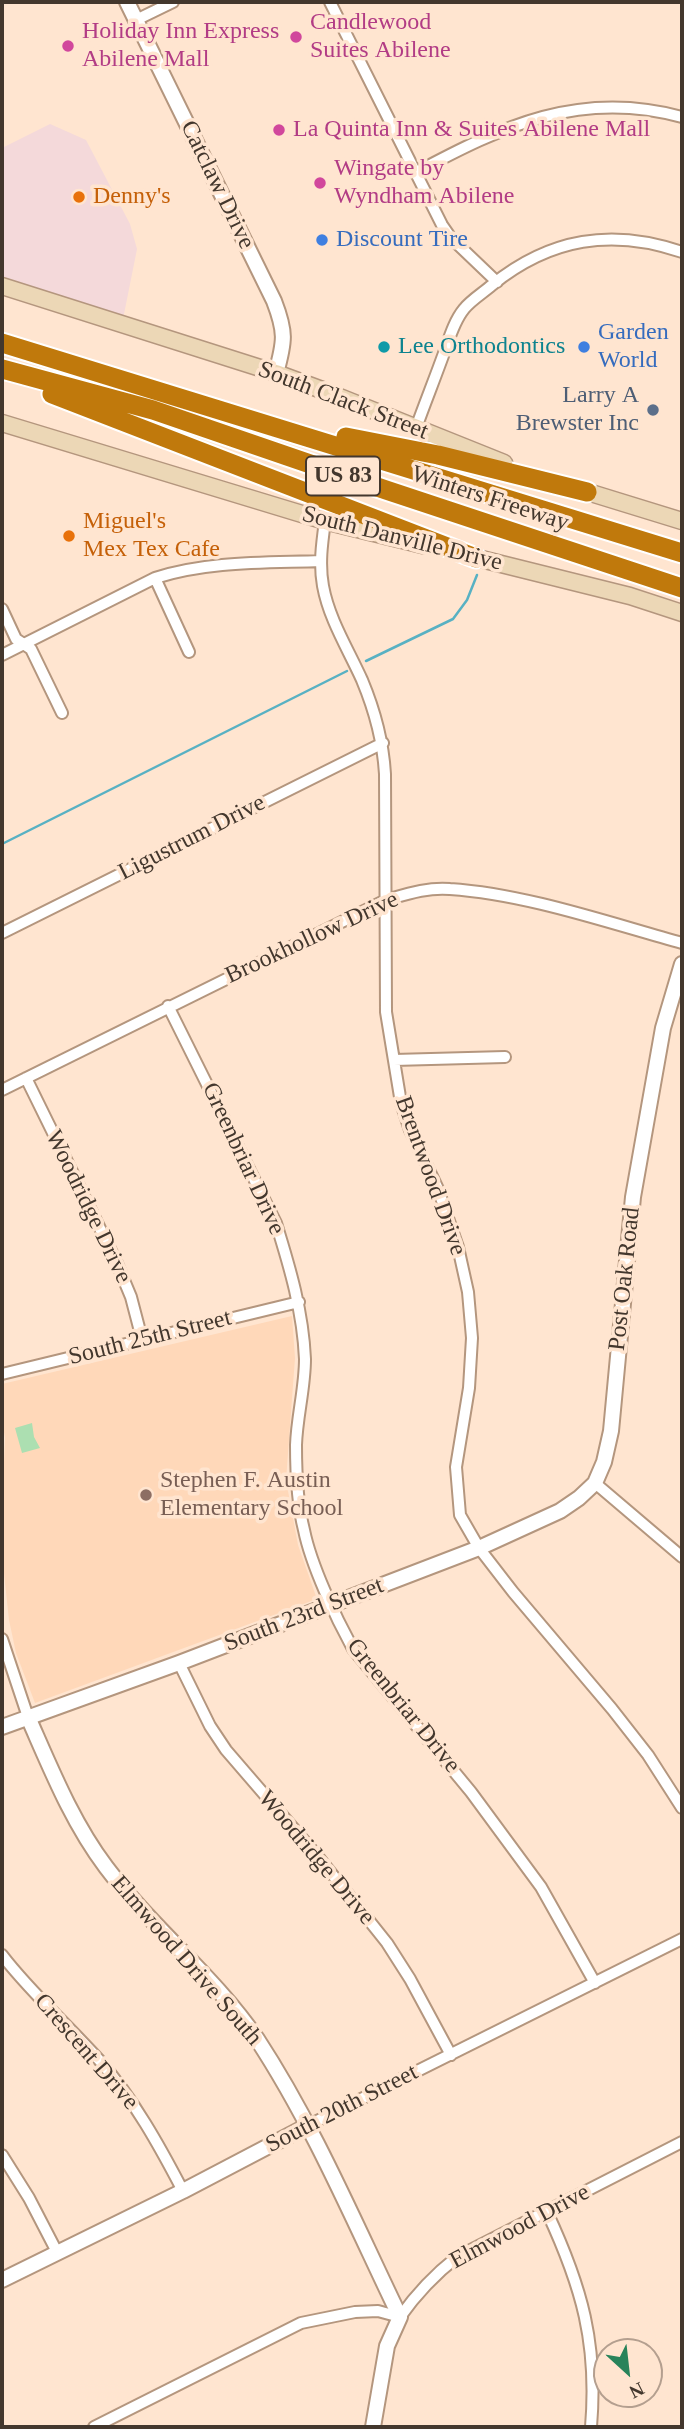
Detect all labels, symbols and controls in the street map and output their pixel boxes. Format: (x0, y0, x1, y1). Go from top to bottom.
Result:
place label: Candlewood Suites Abilene (310, 9, 451, 65)
place label: Holiday Inn Express Abilene Mall (82, 18, 279, 74)
marker: Candlewood Suites Abilene (288, 29, 304, 45)
marker: Holiday Inn Express Abilene Mall (60, 38, 76, 54)
street label: Catclaw Drive (174, 116, 260, 254)
place label: La Quinta Inn & Suites Abilene Mall (293, 116, 650, 144)
marker: La Quinta Inn & Suites Abilene Mall (271, 122, 287, 138)
place label: Wingate by Wyndham Abilene (334, 155, 515, 211)
marker: Wingate by Wyndham Abilene (312, 175, 328, 191)
place label: Denny's (93, 183, 171, 211)
marker: Denny's (71, 189, 87, 205)
place label: Discount Tire (336, 226, 468, 254)
marker: Discount Tire (314, 232, 330, 248)
place label: Garden World (598, 319, 669, 375)
place label: Lee Orthodontics (398, 333, 565, 361)
marker: Lee Orthodontics (376, 339, 392, 355)
marker: Garden World (576, 339, 592, 355)
street label: South Clack Street (254, 355, 432, 447)
place label: Larry A Brewster Inc (516, 382, 639, 438)
marker: Larry A Brewster Inc (645, 402, 661, 418)
road number: US 83 (306, 456, 380, 496)
street label: Winters Freeway (408, 460, 572, 538)
street label: South Danville Drive (299, 500, 505, 578)
place label: Miguel's Mex Tex Cafe (83, 508, 220, 564)
marker: Miguel's Mex Tex Cafe (61, 528, 77, 544)
street label: Ligustrum Drive (114, 789, 270, 887)
street label: Brookhollow Drive (221, 885, 403, 991)
street label: Greenbriar Drive (195, 1078, 291, 1240)
street label: Brentwood Drive (388, 1092, 472, 1260)
street label: Woodridge Drive (39, 1126, 137, 1288)
street label: Post Oak Road (603, 1206, 647, 1352)
street label: South 25th Street (66, 1304, 234, 1372)
place label: Stephen F. Austin Elementary School (160, 1467, 343, 1523)
marker: Stephen F. Austin Elementary School (138, 1487, 154, 1503)
street label: South 23rd Street (220, 1571, 388, 1659)
street label: Greenbriar Drive (340, 1633, 466, 1779)
street label: Woodridge Drive (251, 1785, 381, 1931)
street label: Elmwood Drive South (104, 1870, 268, 2052)
street label: Crescent Drive (28, 1988, 144, 2116)
street label: South 20th Street (261, 2058, 423, 2160)
street label: Elmwood Drive (445, 2178, 595, 2276)
north arrow (593, 2338, 663, 2408)
text: N (626, 2378, 648, 2403)

